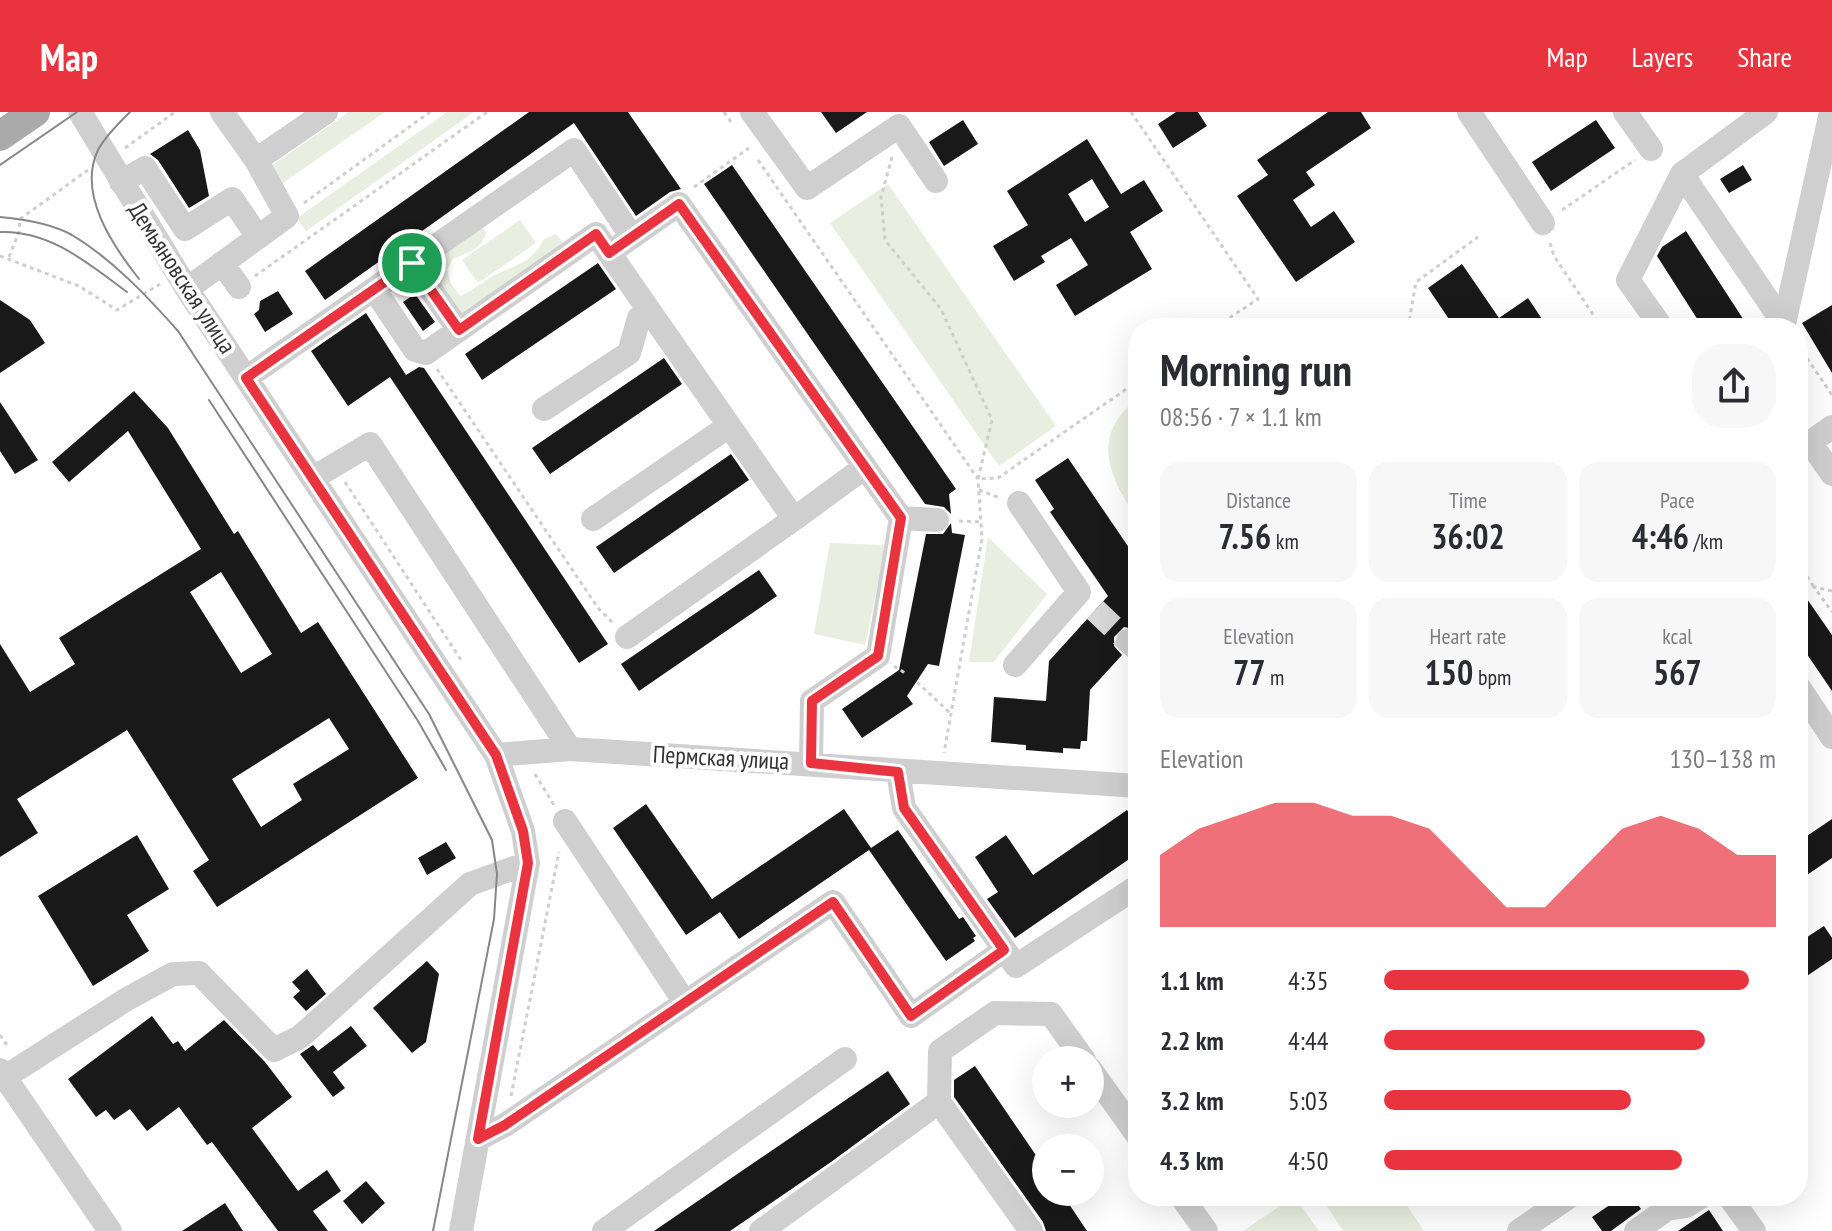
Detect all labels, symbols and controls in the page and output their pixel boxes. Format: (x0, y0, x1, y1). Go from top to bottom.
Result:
text: Map (40, 32, 98, 81)
text: Map (1546, 38, 1588, 75)
text: Layers (1632, 38, 1693, 75)
text: Share (1737, 38, 1792, 75)
street label: Демьяновская улица (122, 196, 243, 359)
pin (378, 229, 446, 297)
icon: arrive (390, 241, 434, 285)
text: Morning run (1160, 341, 1352, 398)
button: share (1692, 344, 1776, 428)
text: 08:56 · 7 × 1.1 km (1160, 400, 1322, 433)
text: Distance (1226, 486, 1291, 514)
text: Time (1449, 486, 1487, 514)
text: Pace (1660, 486, 1695, 514)
text: 7.56 (1219, 514, 1271, 558)
text: 36:02 (1431, 514, 1505, 558)
text: 4:46 (1632, 514, 1689, 558)
text: km (1271, 527, 1299, 555)
text: /km (1689, 527, 1723, 555)
text: Elevation (1223, 622, 1294, 650)
text: Heart rate (1430, 622, 1506, 650)
text: kcal (1662, 622, 1692, 650)
text: 77 (1233, 650, 1265, 694)
text: 150 (1425, 650, 1473, 694)
text: 567 (1653, 650, 1702, 694)
text: m (1265, 663, 1284, 691)
text: bpm (1473, 663, 1511, 691)
street label: Пермская улица (652, 738, 790, 777)
text: Elevation (1160, 742, 1243, 775)
text: 130–138 m (1670, 742, 1776, 775)
text: 1.1 km (1160, 964, 1224, 997)
text: 4:35 (1288, 964, 1328, 997)
text: 2.2 km (1160, 1024, 1224, 1057)
text: 4:44 (1288, 1024, 1328, 1057)
map controls (1032, 1046, 1104, 1206)
button: + (1032, 1046, 1104, 1118)
text: 3.2 km (1160, 1084, 1224, 1117)
text: 5:03 (1288, 1084, 1328, 1117)
button: − (1032, 1134, 1104, 1206)
text: 4.3 km (1160, 1144, 1224, 1177)
text: 4:50 (1288, 1144, 1328, 1177)

